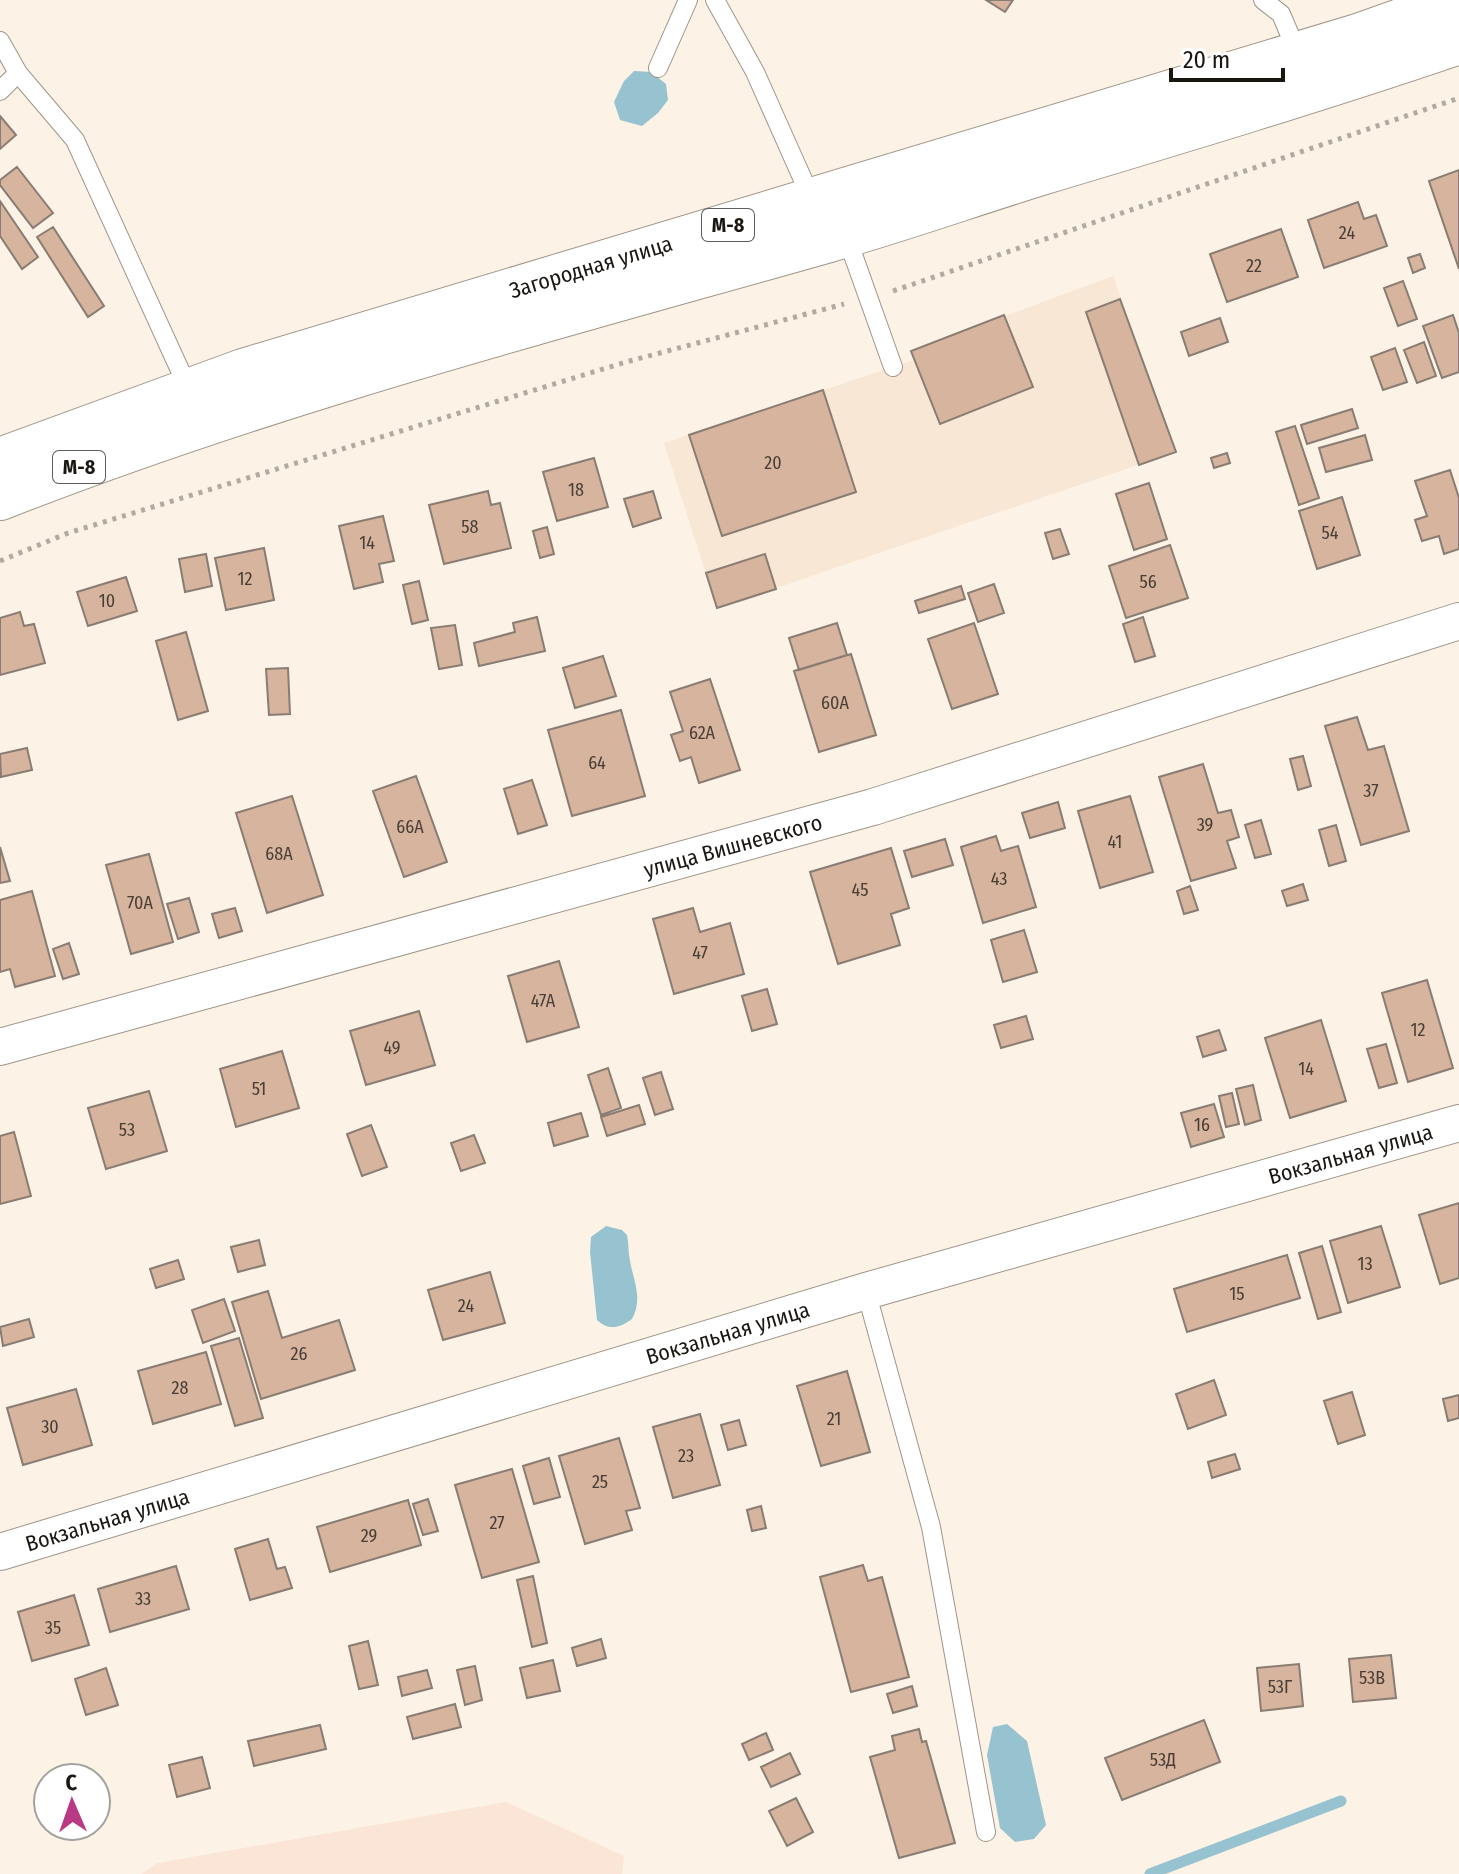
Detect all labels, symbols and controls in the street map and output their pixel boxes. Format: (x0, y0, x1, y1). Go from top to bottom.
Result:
scale bar (1171, 32, 1283, 82)
text: 20 m (1183, 46, 1230, 74)
road number: М-8 (702, 209, 754, 241)
house number: 24 (1339, 222, 1355, 244)
street label: Загородная улица (506, 230, 676, 304)
house number: 22 (1246, 255, 1262, 277)
road number: М-8 (53, 451, 105, 483)
house number: 20 (764, 452, 782, 474)
house number: 18 (568, 479, 584, 501)
house number: 58 (461, 516, 479, 538)
house number: 54 (1322, 522, 1339, 544)
house number: 14 (359, 532, 375, 554)
house number: 12 (238, 568, 253, 590)
house number: 56 (1139, 571, 1157, 593)
house number: 10 (99, 590, 115, 612)
house number: 60А (821, 692, 849, 714)
house number: 62А (689, 722, 716, 744)
house number: 64 (588, 752, 606, 774)
house number: 37 (1363, 780, 1379, 802)
street label: улица Вишневского (641, 809, 825, 883)
house number: 39 (1197, 814, 1213, 836)
house number: 66А (396, 816, 424, 838)
house number: 41 (1108, 831, 1122, 853)
house number: 68А (265, 843, 293, 865)
house number: 43 (991, 868, 1007, 890)
house number: 45 (852, 879, 868, 901)
house number: 70А (127, 892, 153, 914)
house number: 47 (692, 942, 708, 964)
house number: 47А (531, 990, 556, 1012)
house number: 12 (1411, 1019, 1426, 1041)
house number: 49 (383, 1037, 401, 1059)
house number: 14 (1298, 1058, 1314, 1080)
house number: 51 (252, 1078, 266, 1100)
house number: 16 (1194, 1114, 1210, 1136)
street label: Вокзальная улица (1265, 1118, 1436, 1190)
house number: 53 (119, 1119, 135, 1141)
house number: 13 (1357, 1253, 1373, 1275)
house number: 15 (1229, 1283, 1245, 1305)
house number: 24 (458, 1295, 474, 1317)
street label: Вокзальная улица (643, 1296, 813, 1371)
house number: 26 (291, 1343, 308, 1365)
house number: 28 (172, 1377, 188, 1399)
house number: 21 (827, 1408, 841, 1430)
house number: 30 (41, 1416, 59, 1438)
house number: 23 (678, 1445, 694, 1467)
house number: 25 (592, 1471, 608, 1493)
street label: Вокзальная улица (22, 1483, 192, 1558)
house number: 27 (489, 1512, 505, 1534)
house number: 29 (361, 1525, 377, 1547)
house number: 33 (135, 1588, 151, 1610)
house number: 35 (45, 1617, 61, 1639)
house number: 53В (1359, 1667, 1385, 1689)
house number: 53Г (1268, 1676, 1293, 1698)
house number: 53Д (1150, 1749, 1176, 1771)
north arrow (32, 1762, 112, 1842)
text: С (65, 1769, 78, 1796)

